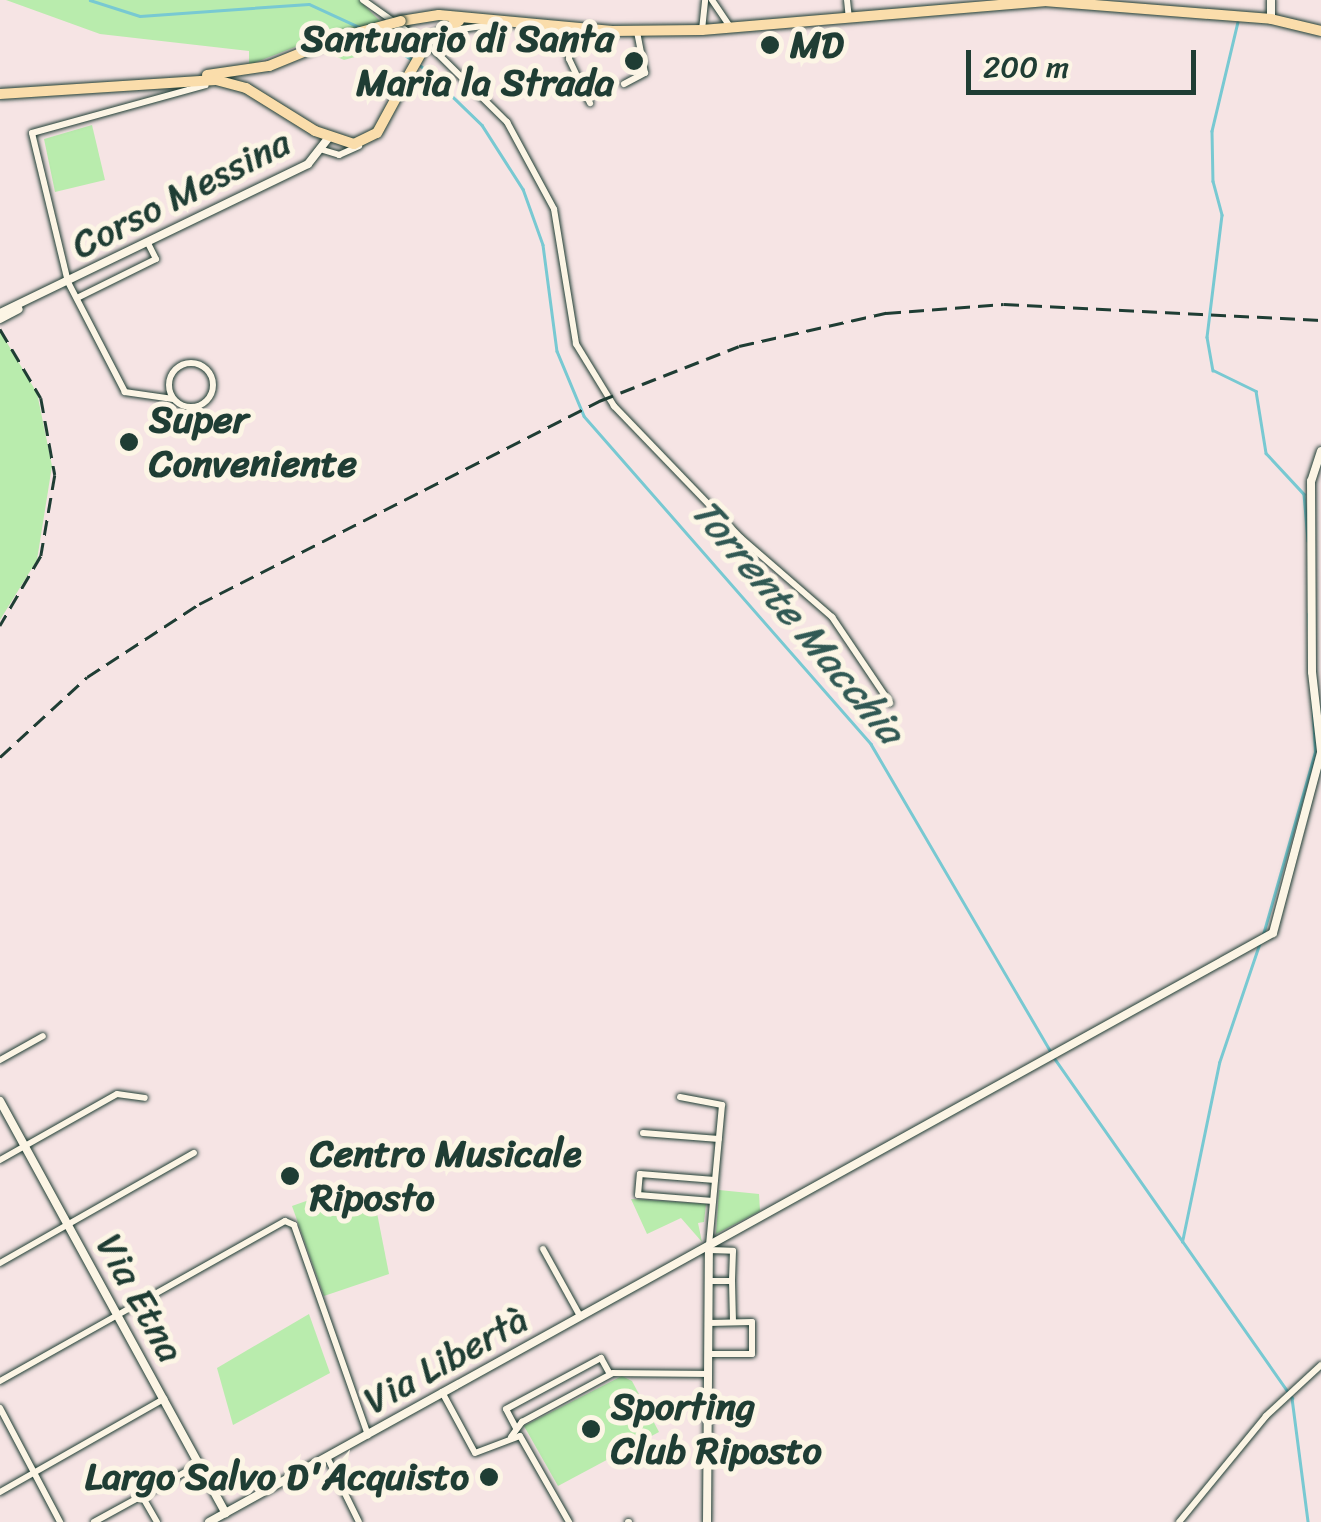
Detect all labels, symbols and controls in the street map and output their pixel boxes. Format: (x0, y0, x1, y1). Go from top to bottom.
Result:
place label: Santuario di Santa Maria la Strada (300, 16, 614, 105)
place label: MD (790, 22, 844, 68)
scale bar (971, 30, 1201, 92)
marker: MD (759, 34, 781, 56)
text: 200 m (983, 40, 1069, 94)
marker: Santuario di Santa Maria la Strada (623, 50, 645, 72)
street label: Corso Messina (63, 119, 299, 269)
place label: Super Conveniente (149, 397, 357, 486)
marker: Super Conveniente (118, 431, 140, 453)
water label: Torrente Macchia (681, 488, 915, 754)
place label: Centro Musicale Riposto (310, 1131, 583, 1220)
marker: Centro Musicale Riposto (279, 1165, 301, 1187)
street label: Via Etna (86, 1226, 194, 1370)
street label: Via Libertà (356, 1296, 536, 1424)
place label: Sporting Club Riposto (611, 1384, 821, 1474)
marker: Sporting Club Riposto (580, 1418, 602, 1440)
place label: Largo Salvo D'Acquisto (87, 1454, 469, 1500)
marker: Largo Salvo D'Acquisto (478, 1466, 500, 1488)

